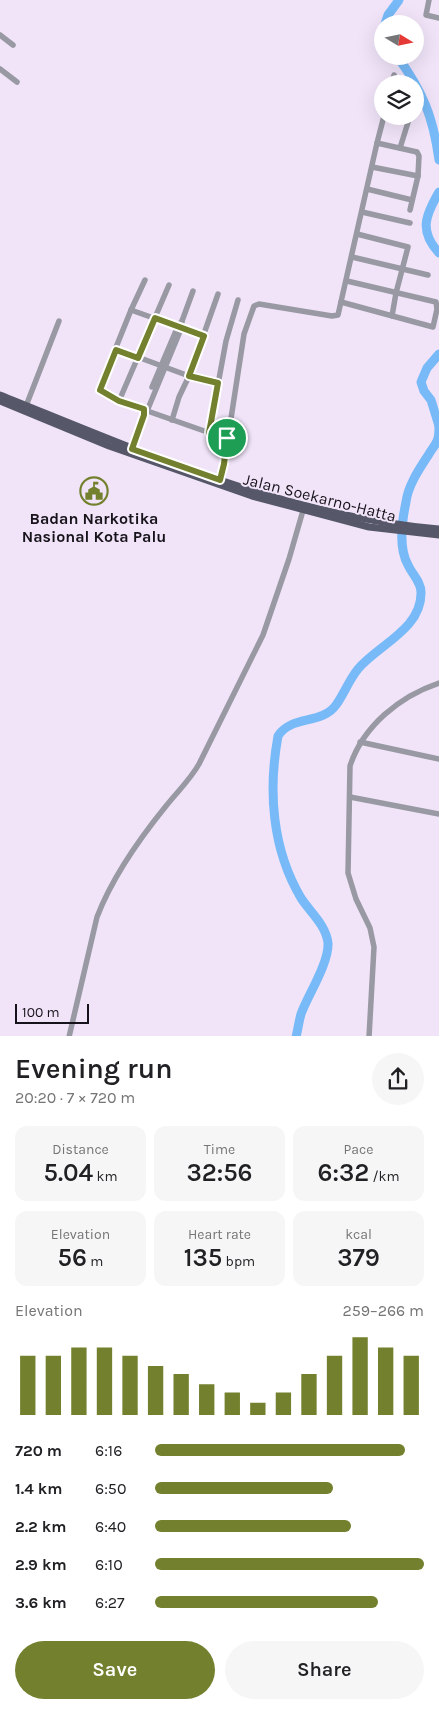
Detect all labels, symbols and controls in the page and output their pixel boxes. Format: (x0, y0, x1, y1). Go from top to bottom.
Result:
north arrow (374, 15, 424, 65)
map controls (374, 15, 424, 125)
button: layers (374, 75, 424, 125)
pin (206, 417, 248, 459)
icon: arrive (213, 424, 241, 452)
street label: Jalan Soekarno-Hatta (242, 469, 398, 526)
public building icon: Badan Narkotika Nasional Kota Palu (79, 476, 109, 506)
place label: Badan Narkotika Nasional Kota Palu (22, 509, 166, 546)
scale bar (15, 1002, 89, 1025)
text: 100 m (22, 1004, 60, 1021)
text: Evening run (15, 1052, 172, 1085)
button: share (372, 1053, 424, 1105)
text: 20:20 · 7 × 720 m (15, 1088, 135, 1107)
text: Distance (52, 1141, 109, 1158)
text: Time (204, 1141, 235, 1158)
text: Pace (344, 1141, 373, 1158)
text: 5.04 (43, 1158, 93, 1187)
text: 32:56 (186, 1158, 253, 1187)
text: 6:32 (317, 1158, 369, 1187)
text: km (93, 1168, 118, 1185)
text: /km (369, 1168, 400, 1185)
text: Elevation (51, 1226, 110, 1243)
text: Heart rate (188, 1226, 251, 1243)
text: kcal (345, 1226, 372, 1243)
text: 56 (58, 1243, 87, 1272)
text: 135 (184, 1243, 222, 1272)
text: 379 (337, 1243, 380, 1272)
text: m (87, 1253, 103, 1270)
text: bpm (222, 1253, 255, 1270)
text: Elevation (15, 1301, 83, 1320)
text: 259–266 m (342, 1301, 424, 1320)
text: 720 m (15, 1441, 62, 1460)
text: 6:16 (95, 1441, 122, 1460)
text: 1.4 km (15, 1479, 62, 1498)
text: 6:50 (95, 1479, 126, 1498)
text: 2.2 km (15, 1517, 67, 1536)
text: 6:40 (95, 1517, 126, 1536)
text: 2.9 km (15, 1555, 67, 1574)
text: 6:10 (95, 1555, 123, 1574)
text: 3.6 km (15, 1593, 67, 1612)
text: 6:27 (95, 1593, 125, 1612)
button: Save (15, 1641, 215, 1699)
button: Share (225, 1641, 424, 1699)

